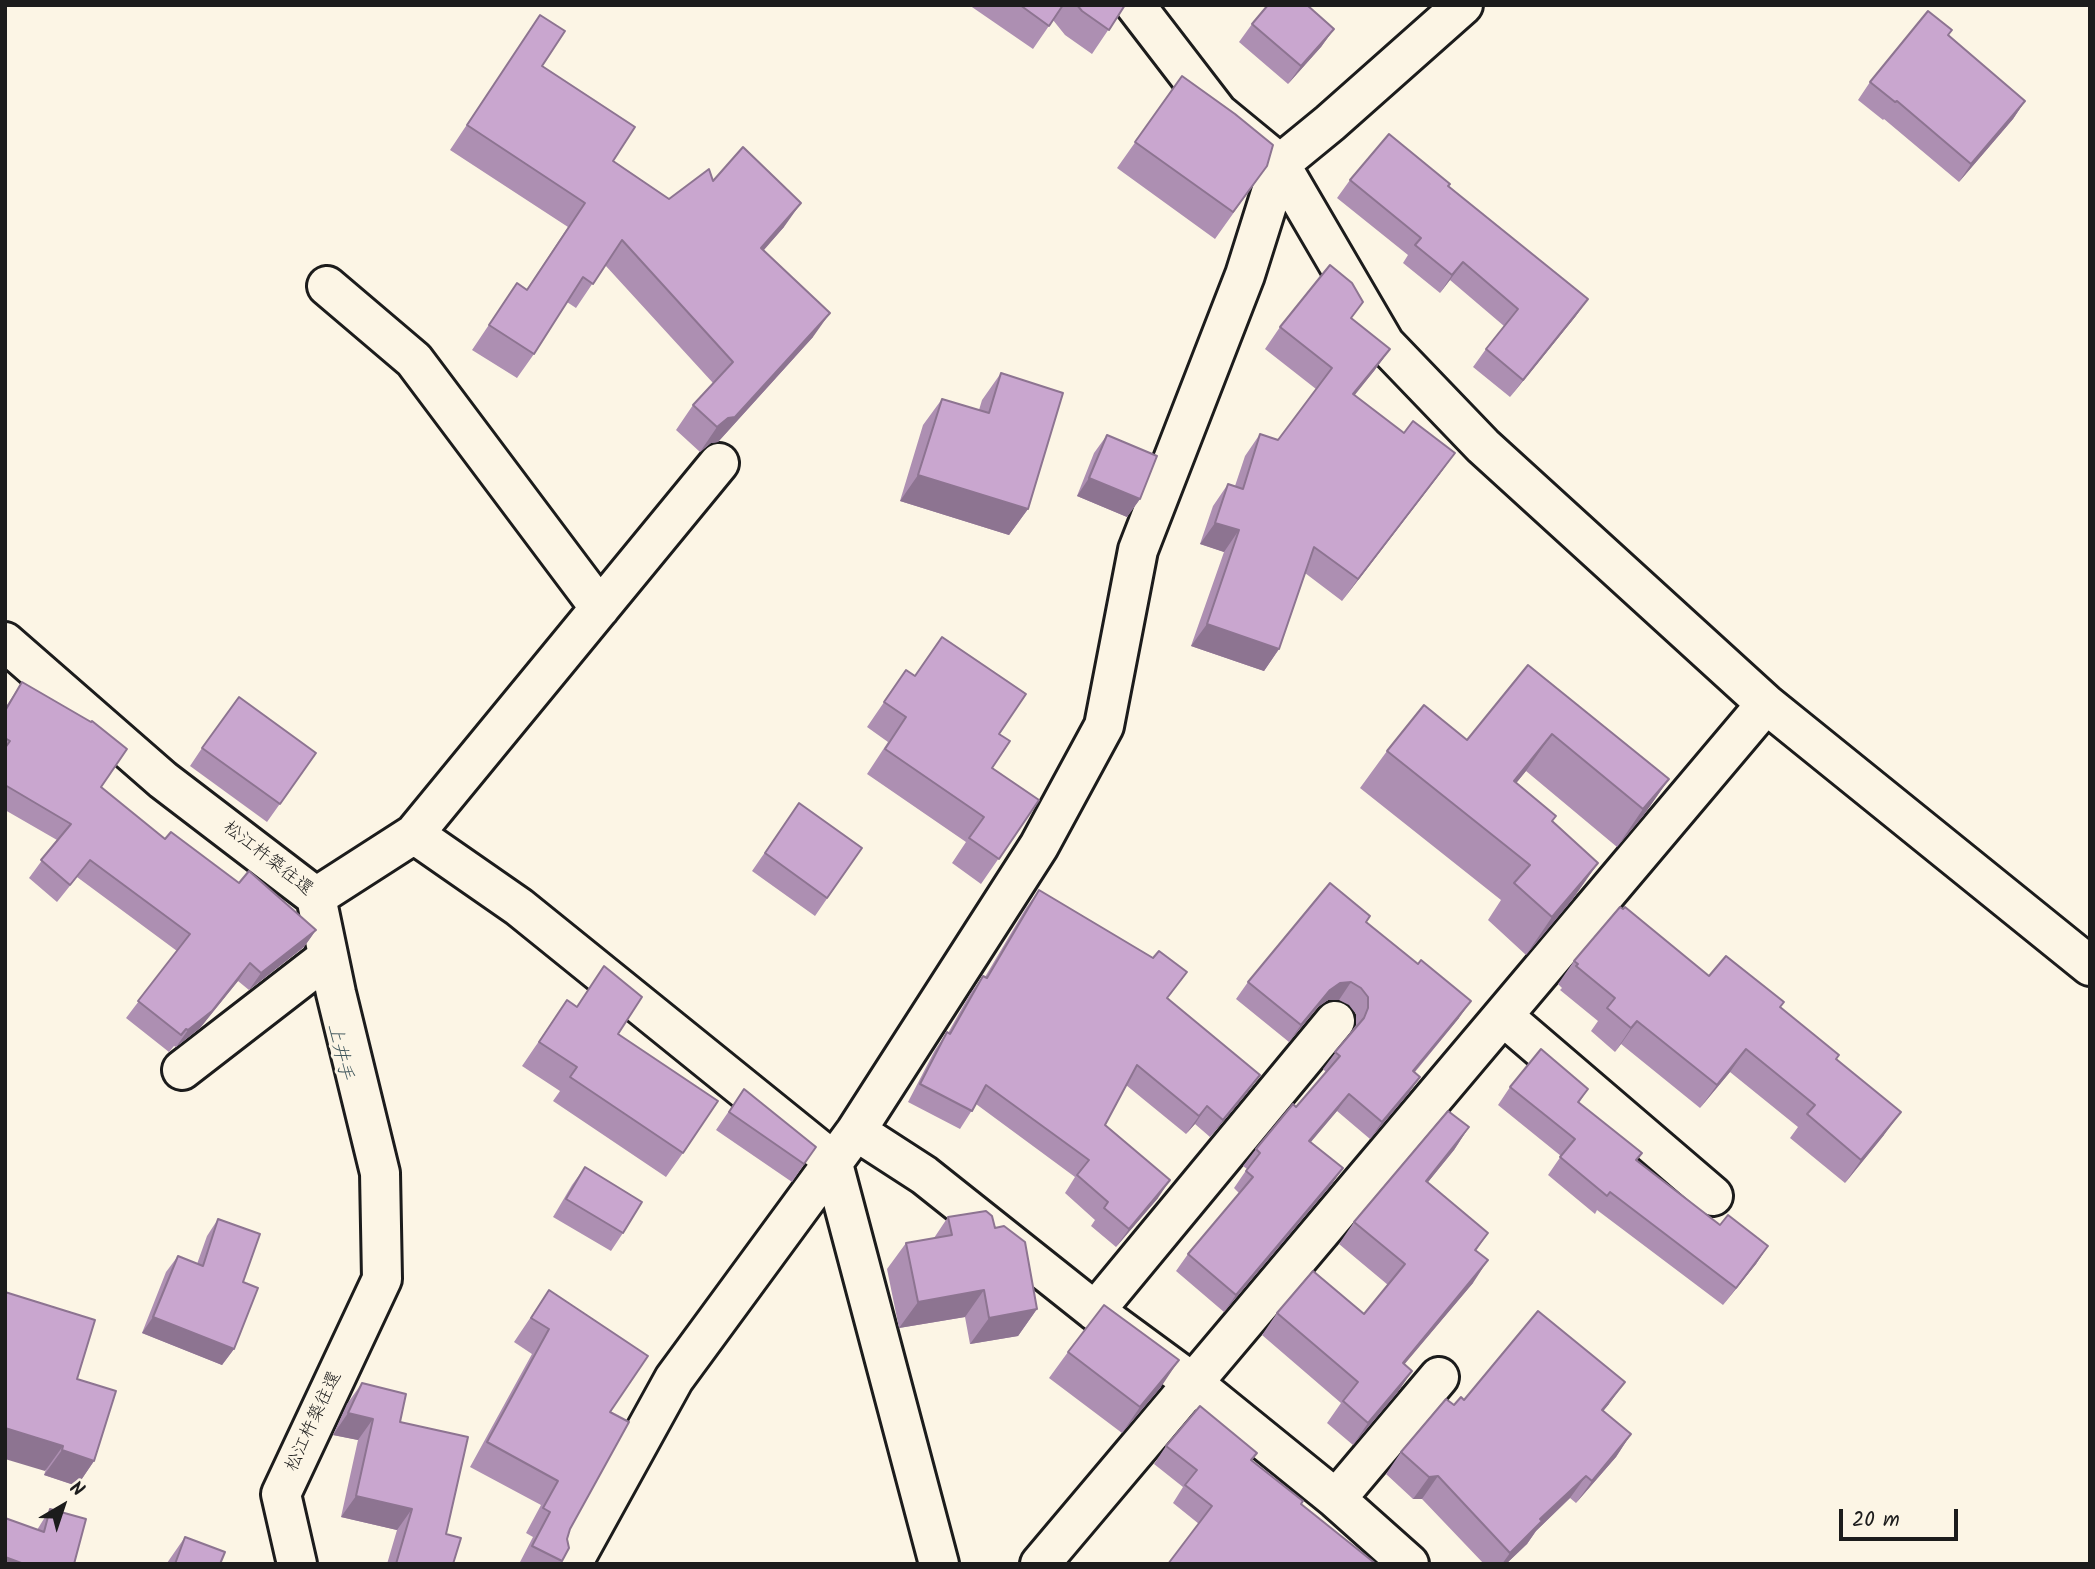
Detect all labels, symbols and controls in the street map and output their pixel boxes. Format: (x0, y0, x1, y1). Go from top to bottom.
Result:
street label: 松江杵築往還 (218, 818, 316, 902)
water label: 上井手 (320, 1022, 356, 1082)
street label: 松江杵築往還 (282, 1368, 348, 1476)
north arrow (28, 1471, 98, 1541)
text: N (62, 1474, 90, 1505)
scale bar (1843, 1496, 1962, 1540)
text: 20 m (1852, 1504, 1900, 1537)

